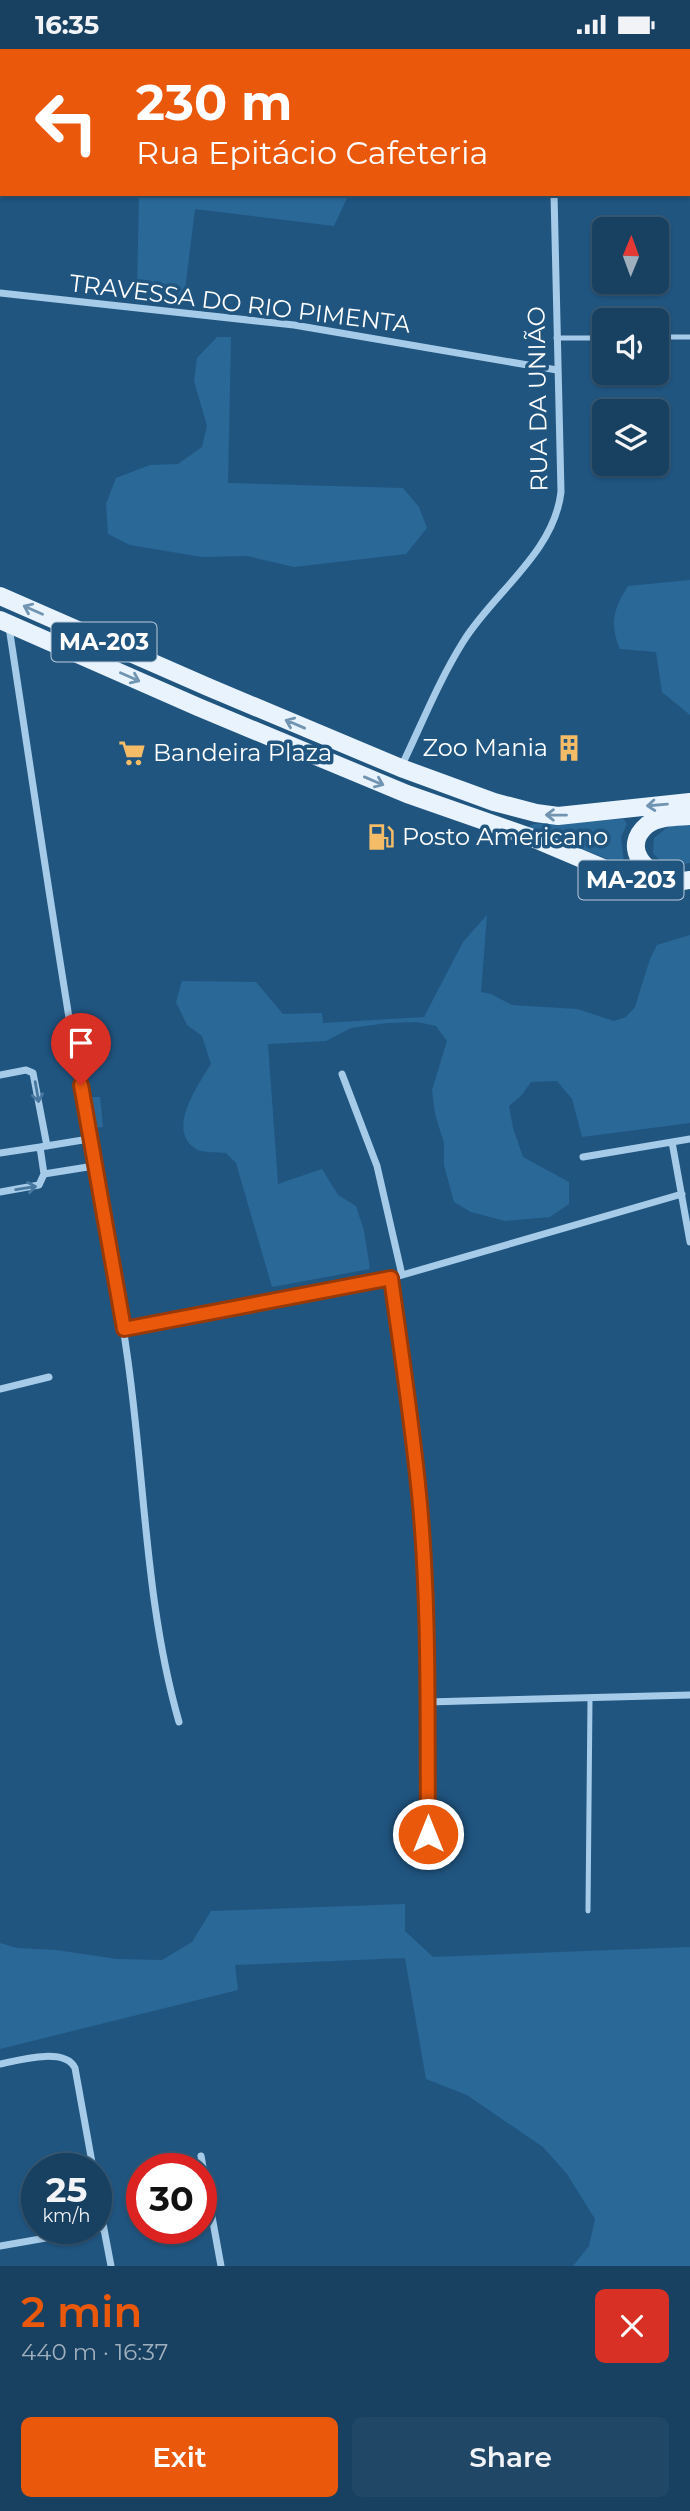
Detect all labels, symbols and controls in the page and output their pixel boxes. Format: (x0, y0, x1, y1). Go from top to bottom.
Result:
text: 16:35 (35, 9, 99, 41)
text: 230 m (136, 73, 292, 132)
icon: left (21, 77, 112, 168)
text: Rua Epitácio Cafeteria (136, 133, 488, 172)
north arrow (592, 217, 668, 294)
map controls (592, 217, 669, 476)
street label: TRAVESSA DO RIO PIMENTA (68, 268, 413, 339)
street label: RUA DA UNIÃO (521, 306, 554, 492)
button: sound (592, 308, 669, 385)
button: layers (592, 399, 669, 476)
one-way arrow (23, 603, 44, 616)
road number: MA-203 (52, 622, 156, 661)
one-way arrow (119, 671, 140, 684)
one-way arrow (285, 717, 307, 730)
place label: Zoo Mania (422, 733, 548, 762)
building icon: Zoo Mania (554, 733, 584, 763)
supermarket icon: Bandeira Plaza (117, 738, 147, 768)
place label: Bandeira Plaza (153, 738, 332, 767)
one-way arrow (363, 775, 384, 788)
one-way arrow (646, 798, 668, 811)
one-way arrow (544, 808, 567, 821)
fuel station icon: Posto Americano (366, 822, 396, 852)
place label: Posto Americano (402, 822, 608, 851)
road number: MA-203 (578, 860, 684, 899)
pin (51, 1013, 111, 1085)
icon: arrive (62, 1024, 100, 1062)
one-way arrow (31, 1080, 44, 1103)
one-way arrow (14, 1181, 37, 1194)
position arrow (391, 1797, 465, 1871)
speed limit sign: 30 (126, 2153, 217, 2244)
text: 25 (46, 2168, 87, 2211)
text: km/h (42, 2205, 91, 2227)
text: 2 min (21, 2286, 142, 2338)
button: close (595, 2289, 669, 2363)
text: 440 m · 16:37 (21, 2338, 168, 2366)
button: Exit (21, 2417, 338, 2497)
button: Share (352, 2417, 669, 2497)

